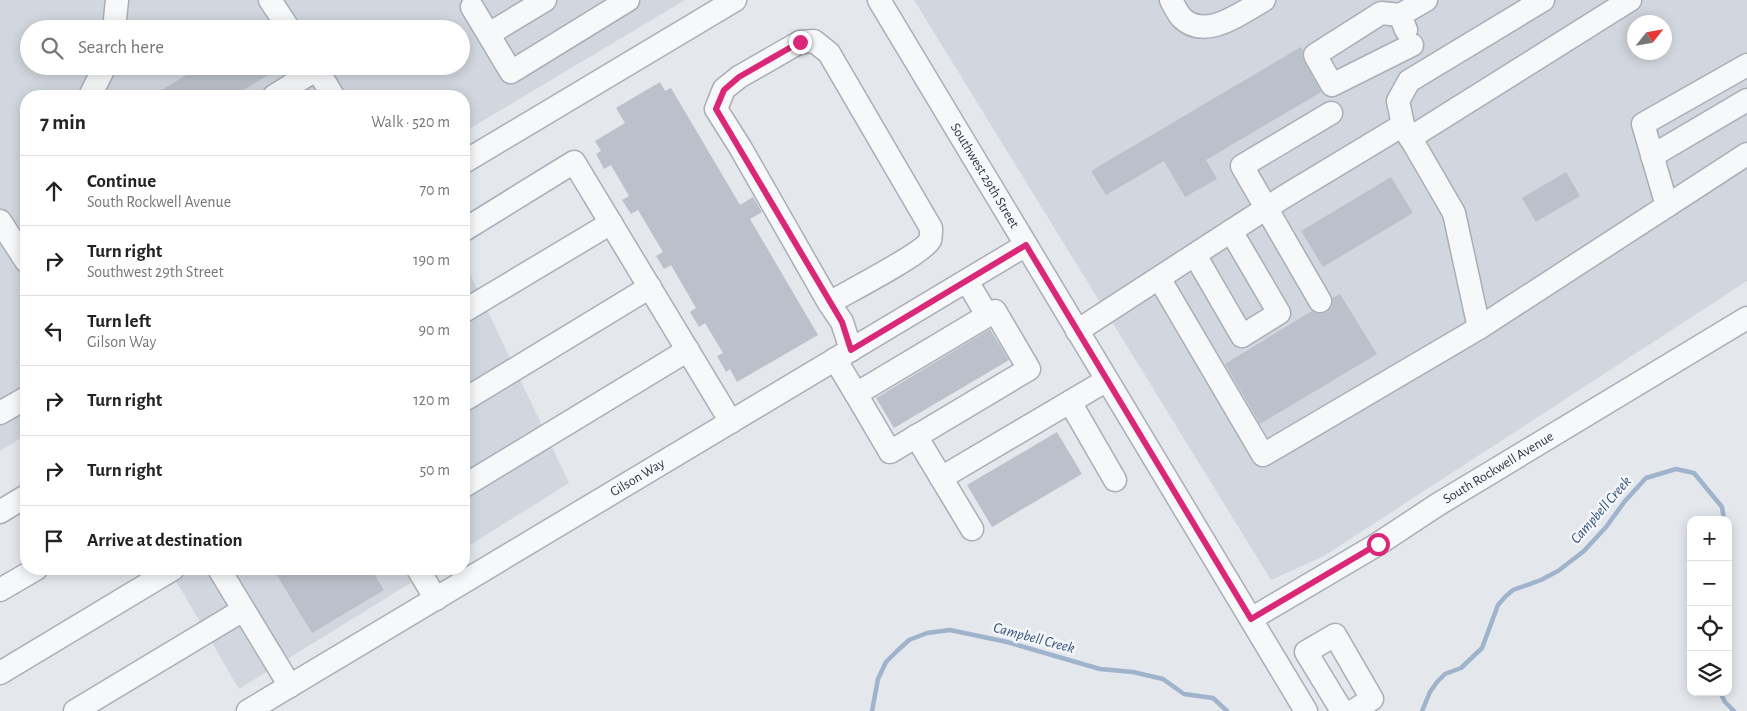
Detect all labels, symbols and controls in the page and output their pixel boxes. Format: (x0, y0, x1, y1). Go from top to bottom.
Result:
north arrow (1627, 15, 1672, 60)
search box (20, 20, 470, 75)
route end (789, 31, 812, 54)
icon: search (38, 34, 66, 62)
text: Search here (78, 38, 164, 57)
text: 7 min (40, 112, 86, 133)
text: Walk · 520 m (371, 114, 450, 130)
street label: Southwest 29th Street (948, 121, 1022, 231)
text: Continue (87, 172, 156, 191)
icon: ahead (40, 177, 68, 205)
text: 70 m (419, 182, 450, 198)
text: South Rockwell Avenue (87, 194, 231, 210)
text: Turn right (87, 242, 162, 261)
icon: right (40, 247, 68, 275)
text: 190 m (413, 252, 450, 268)
text: Southwest 29th Street (87, 264, 224, 280)
text: Turn left (87, 312, 151, 331)
icon: left (40, 317, 68, 345)
text: 90 m (419, 322, 450, 338)
text: Gilson Way (87, 334, 156, 350)
icon: right (40, 387, 68, 415)
text: Turn right (87, 391, 162, 410)
text: 120 m (413, 392, 450, 408)
street label: South Rockwell Avenue (1441, 429, 1556, 507)
street label: Gilson Way (608, 456, 667, 499)
icon: right (40, 457, 68, 485)
text: Turn right (87, 461, 162, 480)
text: 50 m (419, 462, 450, 478)
water label: Campbell Creek (1568, 474, 1634, 546)
map controls (1687, 516, 1732, 696)
button: + (1687, 516, 1732, 561)
icon: arrive (40, 527, 68, 555)
text: Arrive at destination (87, 531, 243, 550)
route start (1367, 533, 1390, 556)
button: − (1687, 561, 1732, 606)
button: locate (1687, 606, 1732, 651)
water label: Campbell Creek (992, 620, 1076, 656)
button: layers (1687, 651, 1732, 696)

